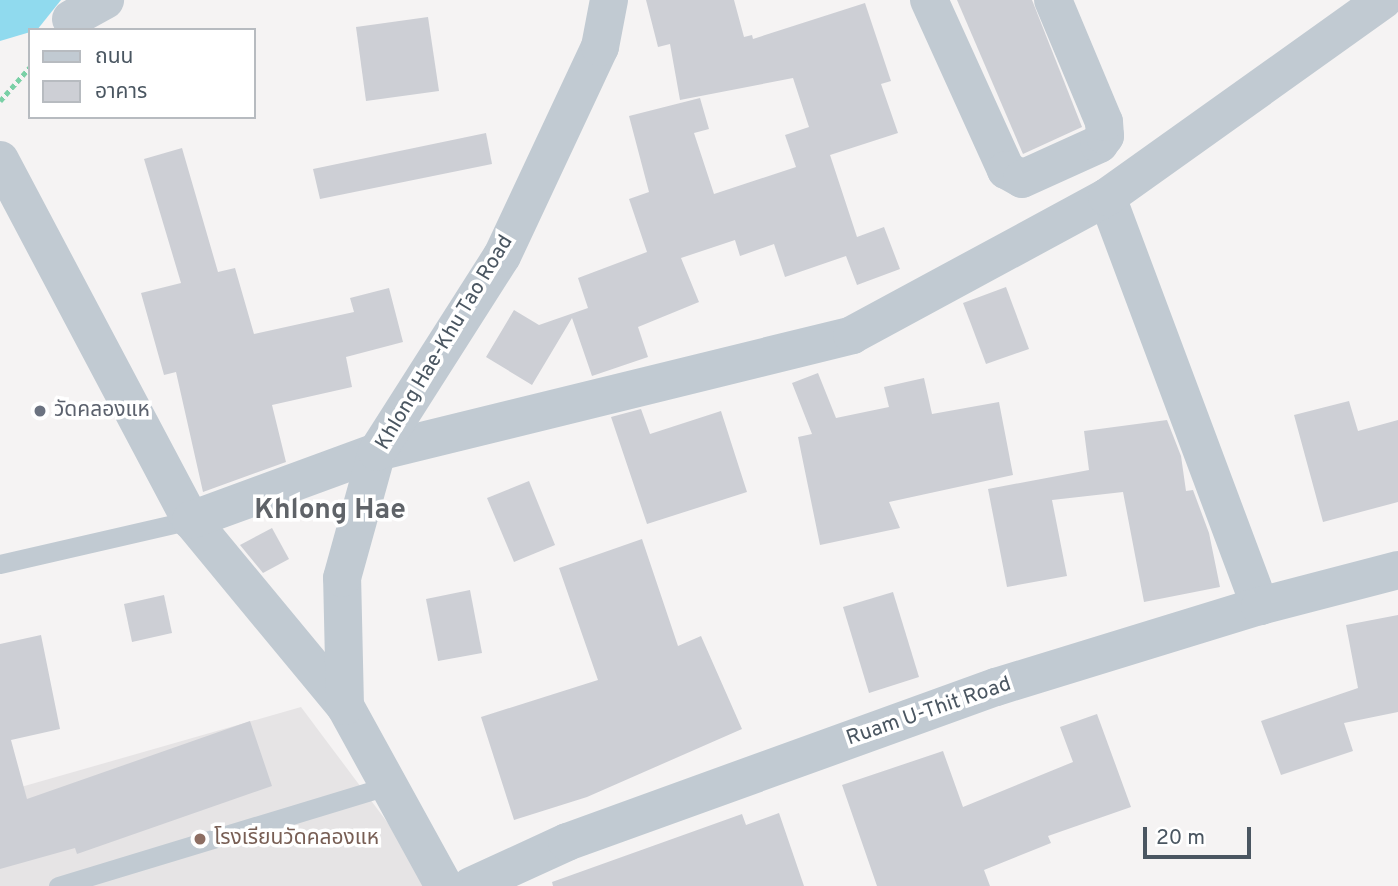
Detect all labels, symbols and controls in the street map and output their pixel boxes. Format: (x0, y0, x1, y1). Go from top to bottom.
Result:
legend (28, 28, 256, 119)
text: ถนน (95, 44, 133, 71)
text: อาคาร (95, 79, 147, 106)
street label: Khlong Hae-Khu Tao Road (371, 231, 519, 455)
place label: วัดคลองแห (54, 398, 150, 424)
marker: วัดคลองแห (32, 403, 48, 419)
district label: Khlong Hae (254, 494, 406, 528)
street label: Ruam U-Thit Road (843, 672, 1015, 752)
scale bar (1146, 812, 1254, 856)
text: 20 m (1156, 825, 1205, 852)
place label: โรงเรียนวัดคลองแห (214, 826, 379, 852)
marker: โรงเรียนวัดคลองแห (192, 831, 208, 847)

